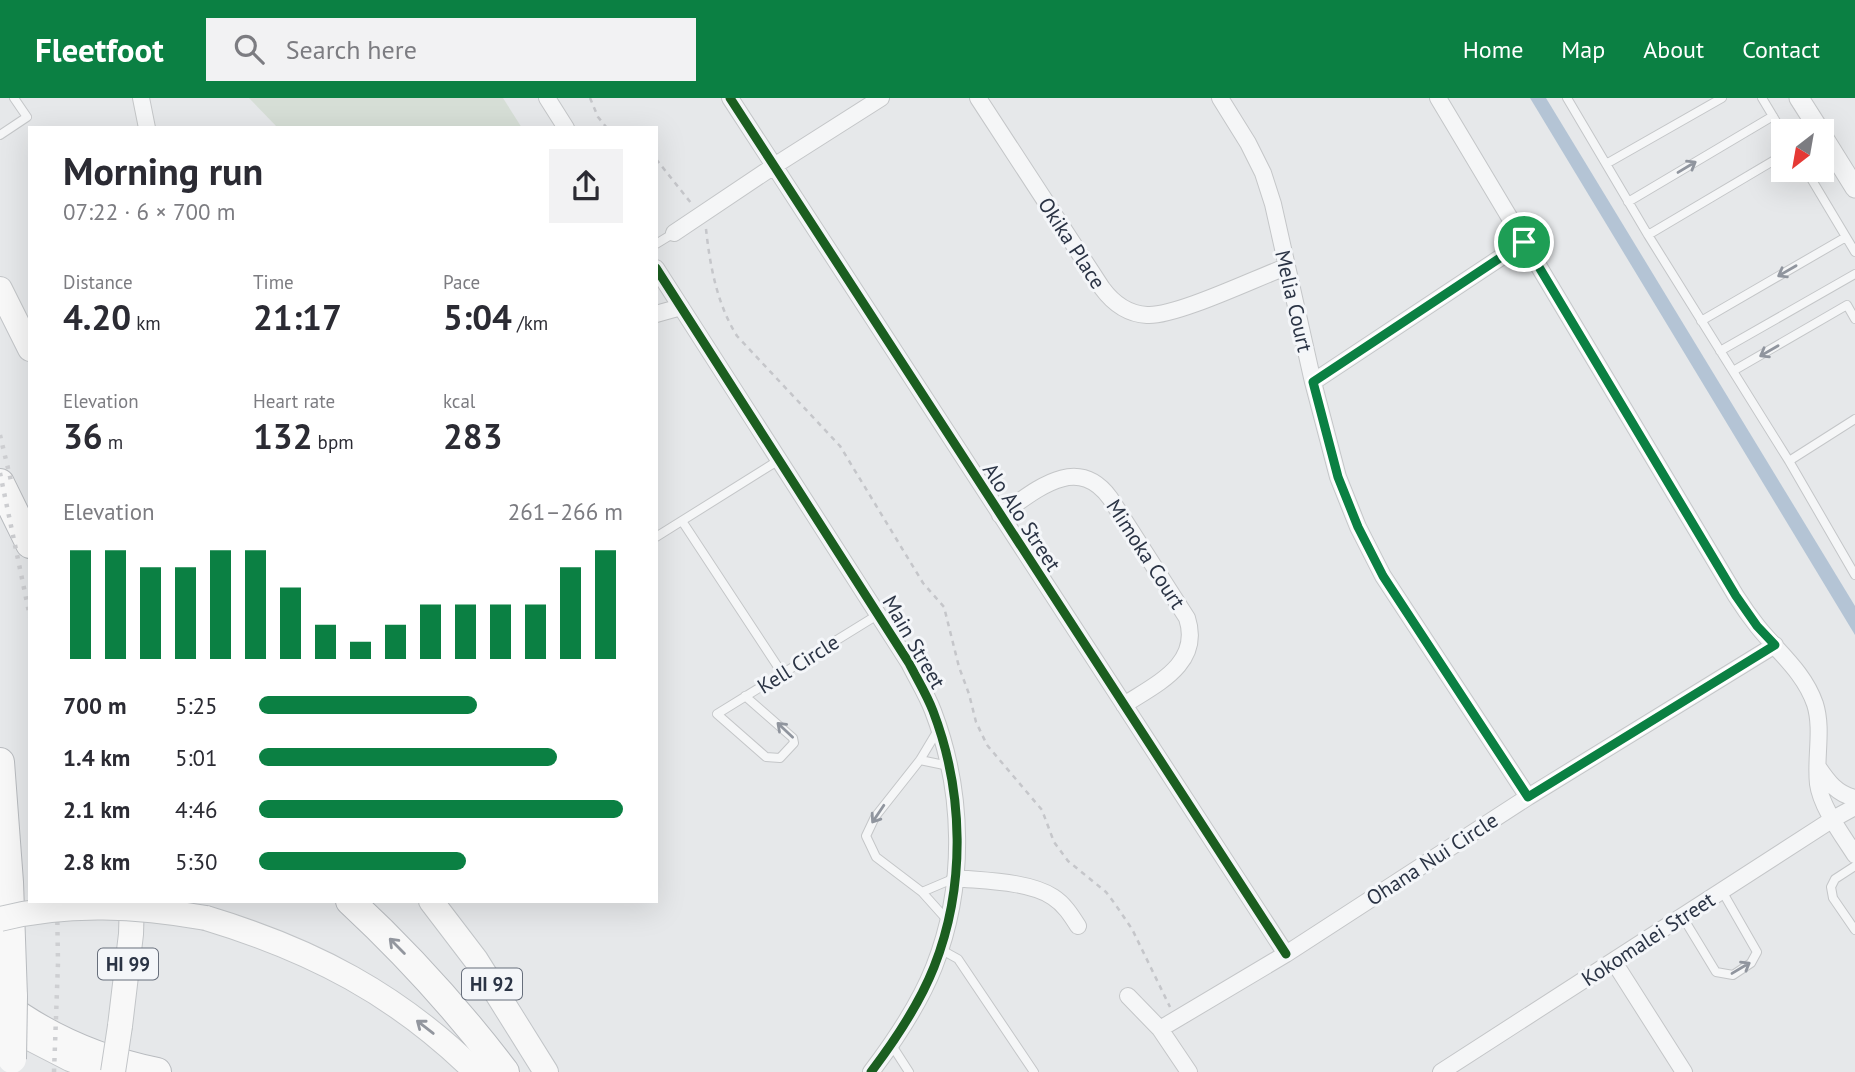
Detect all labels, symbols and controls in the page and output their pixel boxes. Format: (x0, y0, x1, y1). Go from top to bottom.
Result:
search box (206, 18, 696, 81)
text: Fleetfoot (35, 28, 164, 71)
icon: search (230, 30, 268, 68)
text: Search here (286, 33, 417, 66)
text: Home (1463, 34, 1523, 65)
text: Map (1561, 34, 1605, 65)
text: About (1643, 34, 1704, 65)
text: Contact (1742, 34, 1820, 65)
north arrow (1771, 119, 1834, 182)
map controls (1771, 119, 1834, 182)
text: Morning run (63, 146, 263, 195)
button: share (549, 149, 623, 223)
one-way arrow (1676, 160, 1696, 174)
street label: Okika Place (1032, 192, 1112, 294)
text: 07:22 · 6 × 700 m (63, 197, 235, 226)
pin (1494, 212, 1554, 272)
icon: arrive (1505, 223, 1543, 261)
street label: Melia Court (1269, 247, 1319, 355)
one-way arrow (1777, 264, 1797, 278)
text: Distance (63, 270, 133, 294)
text: Time (253, 270, 294, 294)
text: Pace (443, 270, 480, 294)
text: 4.20 (63, 294, 131, 340)
text: 21:17 (253, 294, 342, 340)
text: 5:04 (443, 294, 512, 340)
text: km (131, 311, 161, 335)
text: /km (512, 311, 548, 335)
one-way arrow (1759, 344, 1779, 358)
text: Elevation (63, 389, 139, 413)
text: Heart rate (253, 389, 335, 413)
text: kcal (443, 389, 475, 413)
text: 36 (63, 413, 103, 459)
text: 132 (253, 413, 313, 459)
text: 283 (443, 413, 503, 459)
text: m (103, 430, 123, 454)
text: bpm (313, 430, 354, 454)
street label: Alo Alo Street (977, 458, 1067, 576)
street label: Mimoka Court (1101, 494, 1191, 614)
text: Elevation (63, 497, 155, 526)
text: 261–266 m (508, 497, 623, 526)
street label: Main Street (876, 590, 952, 694)
street label: Kell Circle (752, 628, 844, 700)
text: 700 m (63, 691, 126, 720)
text: 5:25 (175, 691, 218, 720)
one-way arrow (776, 722, 794, 739)
text: 1.4 km (63, 743, 130, 772)
text: 5:01 (175, 743, 218, 772)
text: 2.1 km (63, 795, 130, 824)
text: 4:46 (175, 795, 218, 824)
one-way arrow (871, 804, 885, 824)
street label: Ohana Nui Circle (1361, 806, 1503, 912)
text: 2.8 km (63, 847, 130, 876)
text: 5:30 (175, 847, 218, 876)
street label: Kokomalei Street (1576, 886, 1720, 992)
one-way arrow (389, 938, 406, 955)
road number: HI 99 (98, 948, 158, 979)
one-way arrow (1731, 961, 1750, 976)
road number: HI 92 (462, 968, 522, 1000)
one-way arrow (417, 1019, 435, 1034)

